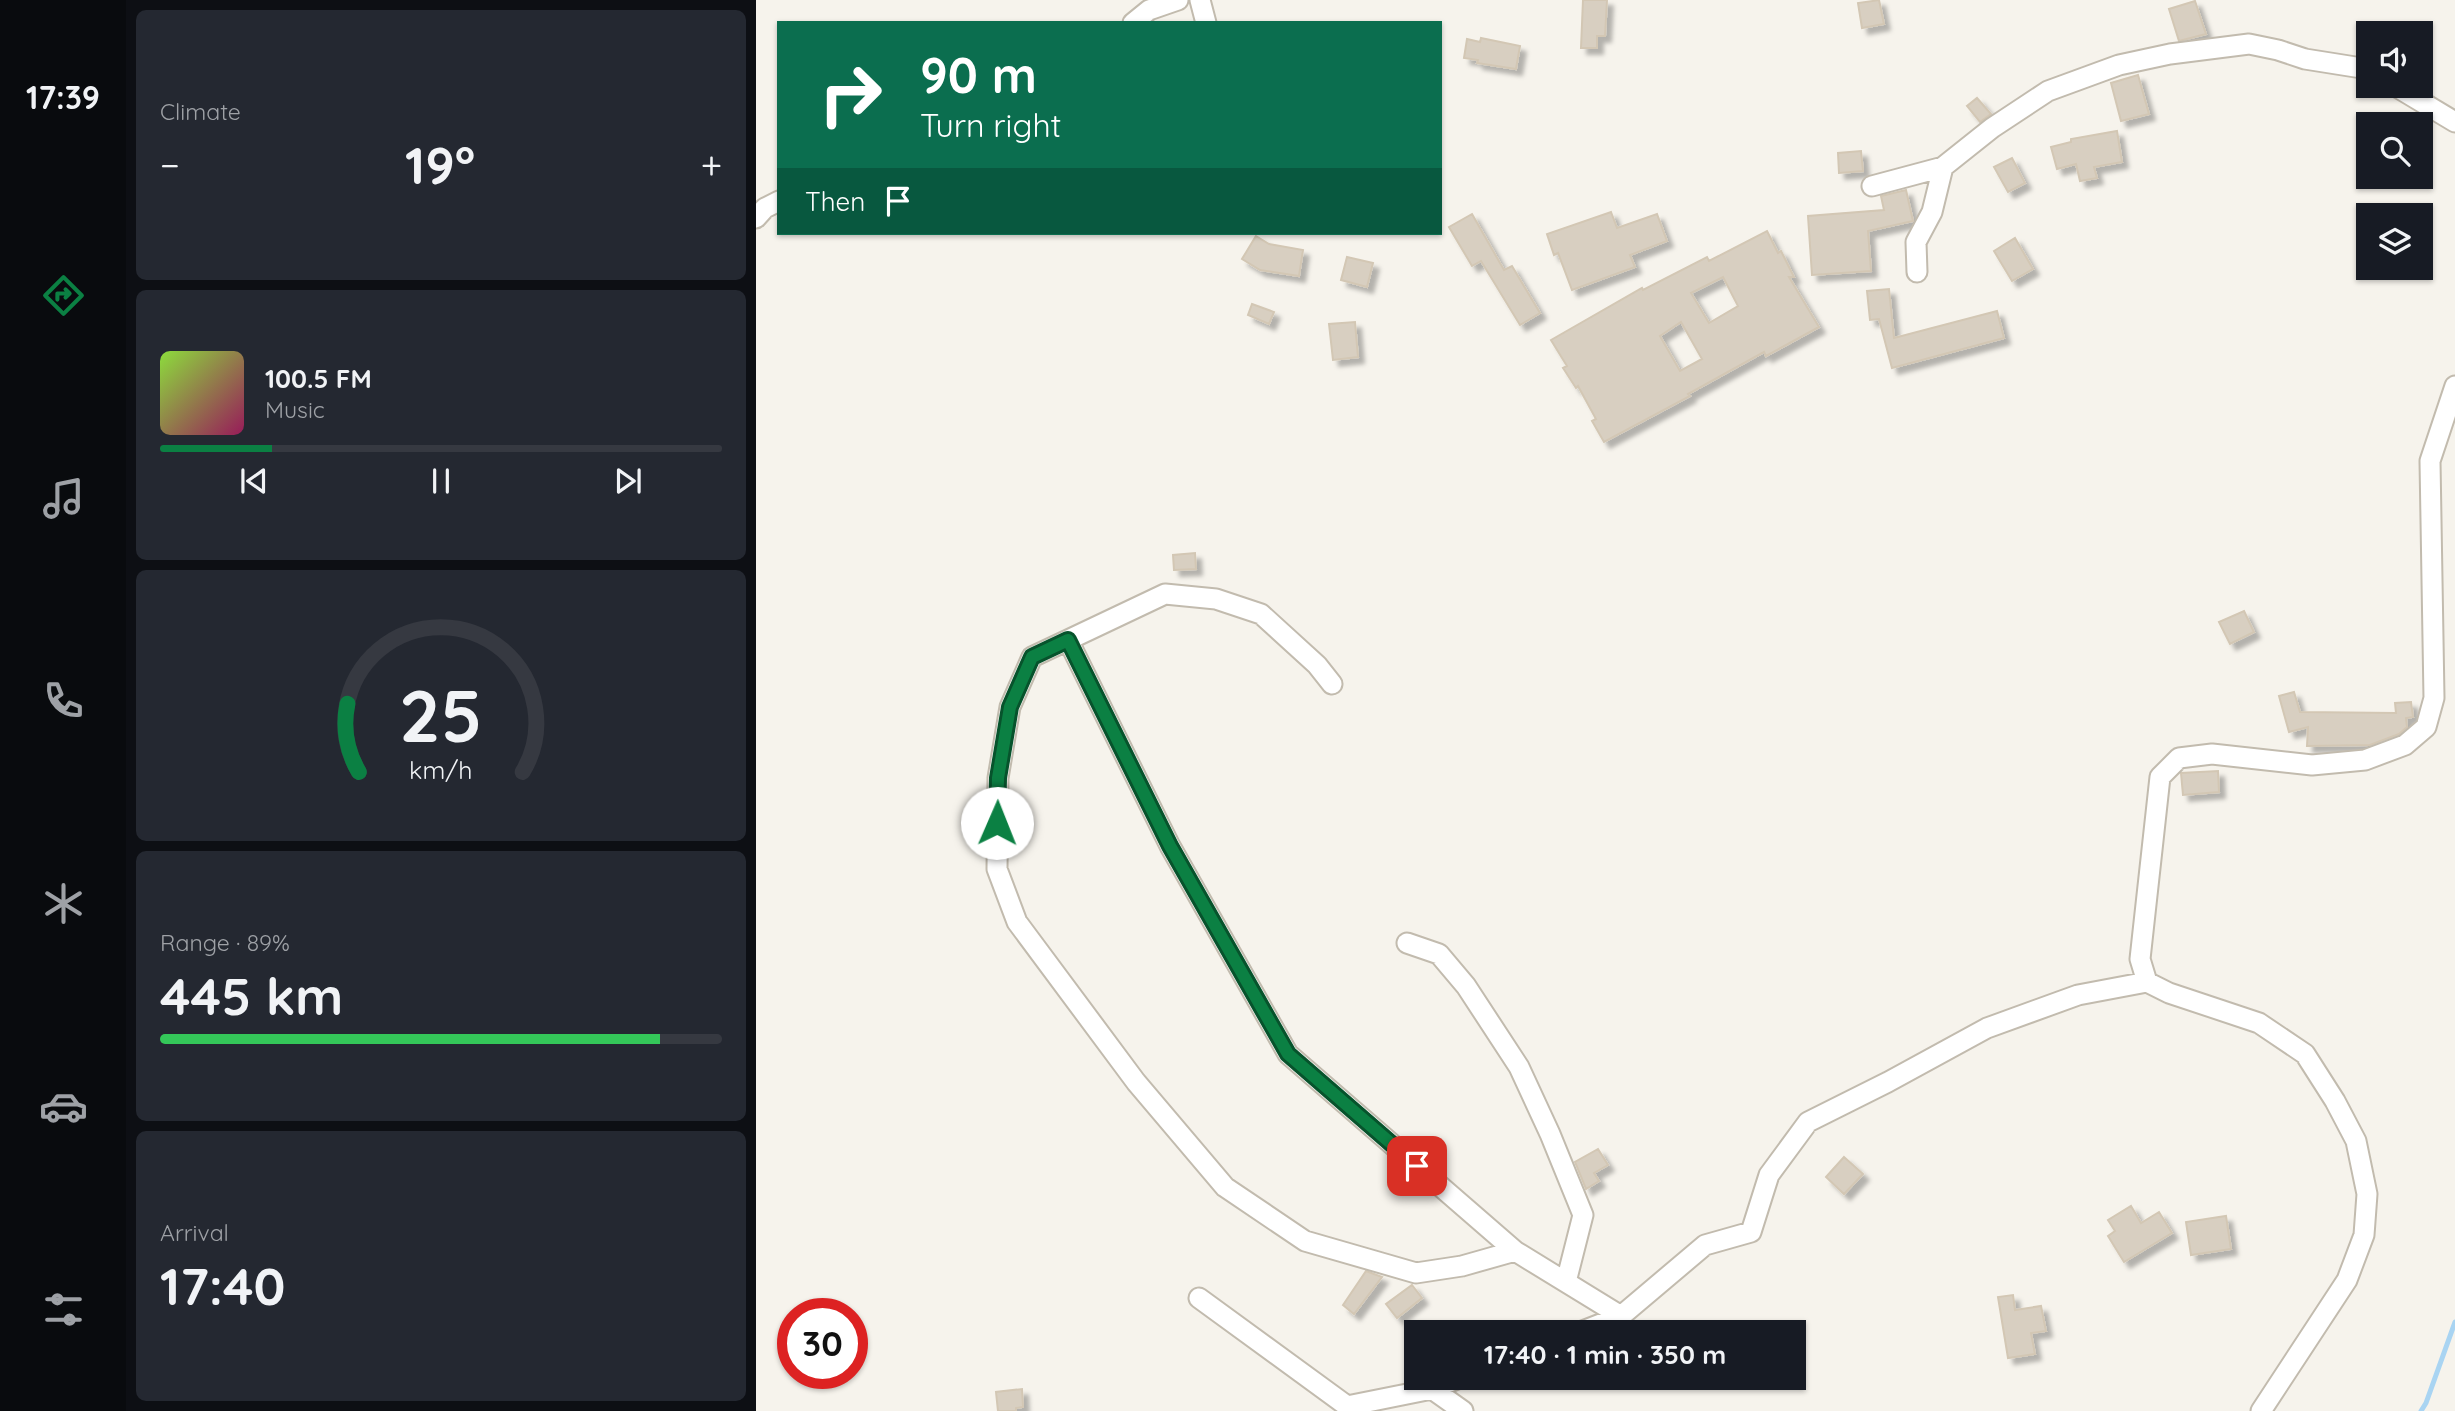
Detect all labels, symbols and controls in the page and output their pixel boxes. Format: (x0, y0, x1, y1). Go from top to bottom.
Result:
map controls (2356, 21, 2433, 280)
button: sound (2356, 21, 2433, 98)
text: 90 m (920, 44, 1037, 105)
icon: right (805, 49, 896, 140)
text: 17:39 (26, 77, 100, 117)
text: Climate (160, 97, 241, 126)
text: Turn right (920, 105, 1061, 145)
button: search (2356, 112, 2433, 189)
text: 19° (405, 132, 475, 197)
text: − (160, 141, 180, 189)
text: + (701, 141, 722, 189)
icon: arrive (879, 182, 917, 220)
text: Then (805, 185, 865, 218)
button: layers (2356, 203, 2433, 280)
icon: directions (39, 271, 88, 320)
text: 100.5 FM (265, 362, 372, 395)
text: Music (265, 395, 325, 424)
icon: previous (235, 462, 273, 500)
icon: pause (422, 462, 460, 500)
icon: next (609, 462, 647, 500)
icon: music (39, 474, 88, 523)
text: 25 (399, 669, 483, 760)
icon: phone (39, 676, 88, 725)
text: km/h (409, 753, 473, 784)
position arrow (960, 786, 1034, 860)
icon: climate (39, 879, 88, 928)
text: Range · 89% (160, 928, 290, 957)
text: 445 km (160, 963, 343, 1028)
icon: car (39, 1082, 88, 1131)
pin (1387, 1136, 1447, 1196)
icon: arrive (1398, 1147, 1436, 1185)
text: Arrival (160, 1218, 229, 1247)
text: 17:40 (160, 1253, 285, 1318)
icon: filters (39, 1285, 88, 1334)
speed limit sign: 30 (777, 1298, 868, 1389)
text: 17:40 · 1 min · 350 m (1484, 1338, 1726, 1371)

